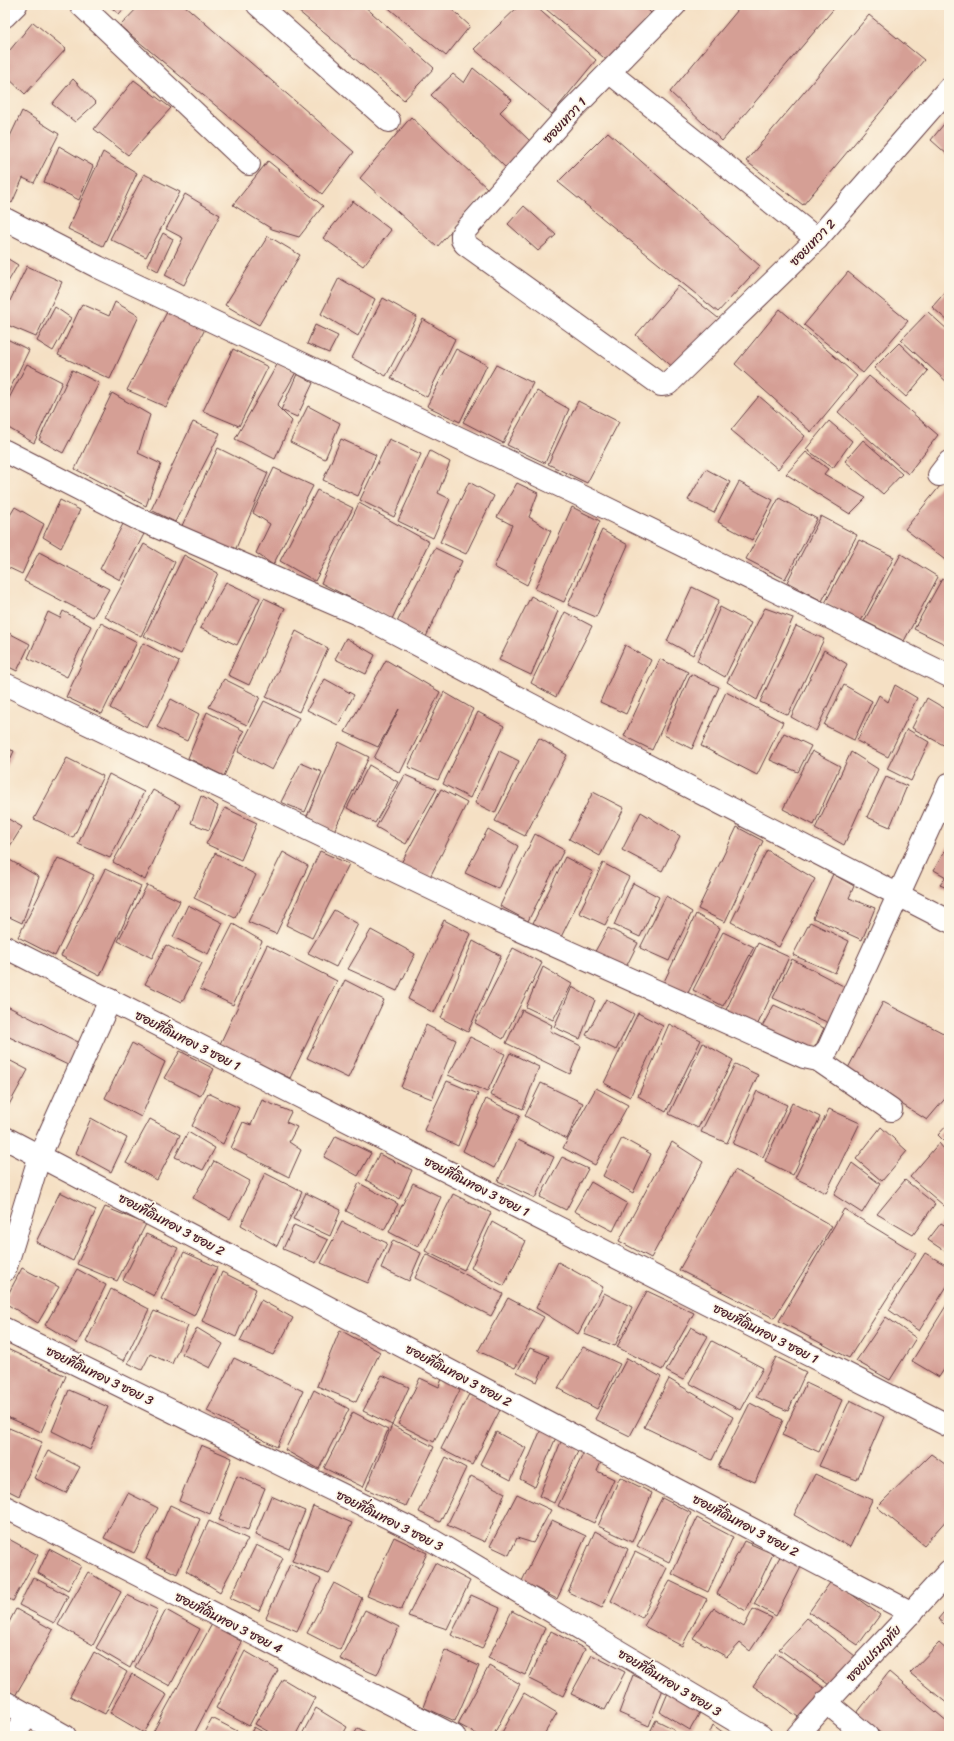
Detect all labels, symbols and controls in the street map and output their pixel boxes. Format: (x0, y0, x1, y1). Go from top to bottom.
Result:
street label: ซอยเทวา 1 (536, 91, 593, 149)
street label: ซอยเทวา 2 (784, 213, 841, 272)
street label: ซอยที่ดินทอง 3 ซอย 1 (131, 1004, 245, 1077)
street label: ซอยที่ดินทอง 3 ซอย 1 (420, 1150, 534, 1223)
street label: ซอยที่ดินทอง 3 ซอย 2 (114, 1187, 230, 1263)
street label: ซอยที่ดินทอง 3 ซอย 1 (709, 1297, 823, 1370)
street label: ซอยที่ดินทอง 3 ซอย 2 (401, 1338, 517, 1414)
street label: ซอยที่ดินทอง 3 ซอย 3 (42, 1339, 158, 1412)
street label: ซอยที่ดินทอง 3 ซอย 3 (332, 1483, 447, 1557)
street label: ซอยที่ดินทอง 3 ซอย 2 (688, 1488, 804, 1564)
street label: ซอยที่ดินทอง 3 ซอย 4 (171, 1585, 287, 1660)
street label: ซอยเปรมฤทัย (840, 1619, 907, 1687)
street label: ซอยที่ดินทอง 3 ซอย 3 (613, 1642, 726, 1723)

